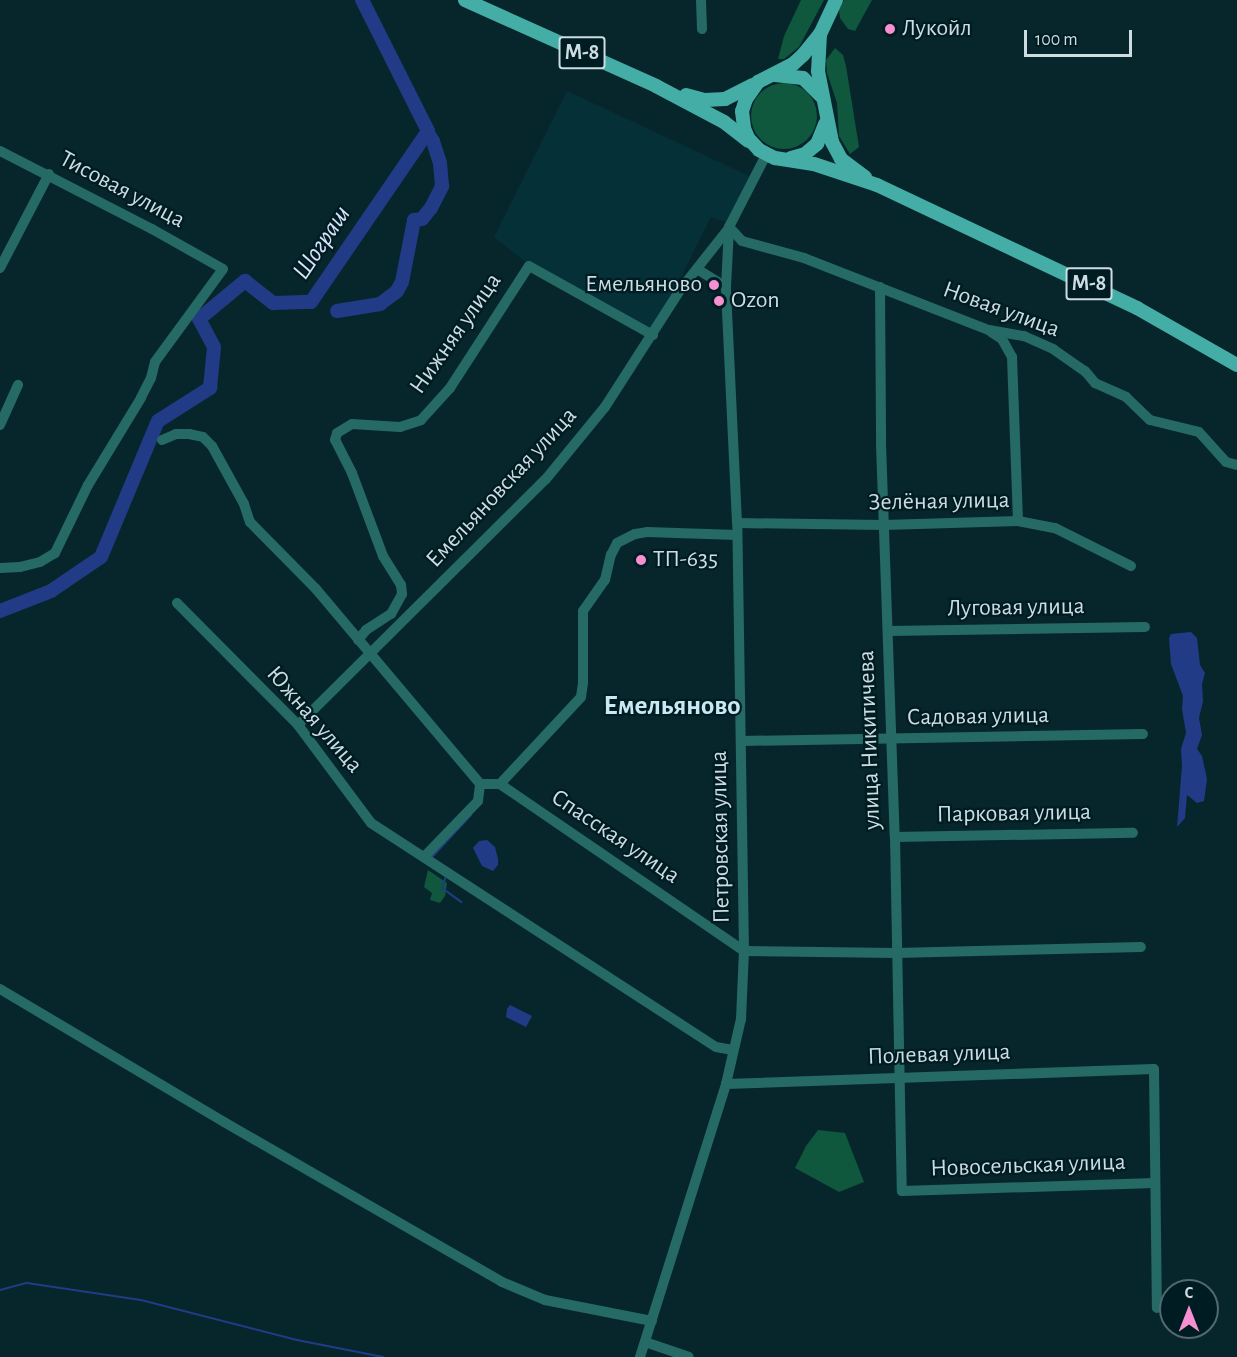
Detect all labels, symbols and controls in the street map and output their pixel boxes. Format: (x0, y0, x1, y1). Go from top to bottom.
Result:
place label: Лукойл (902, 15, 972, 43)
scale bar (1027, 18, 1135, 56)
marker: Лукойл (883, 22, 897, 36)
text: 100 m (1035, 31, 1078, 49)
road number: М-8 (558, 34, 606, 72)
street label: Тисовая улица (54, 145, 190, 235)
water label: Шограш (286, 200, 358, 286)
road number: М-8 (1065, 265, 1113, 303)
street label: Нижняя улица (404, 268, 508, 400)
place label: Емельяново (585, 271, 702, 299)
street label: Новая улица (939, 276, 1063, 344)
marker: Емельяново (707, 278, 721, 292)
place label: Ozon (731, 287, 780, 315)
marker: Ozon (712, 294, 726, 308)
street label: Емельяновская улица (420, 402, 584, 574)
street label: Зелёная улица (868, 486, 1010, 518)
place label: ТП-635 (653, 546, 718, 574)
marker: ТП-635 (634, 553, 648, 567)
street label: Луговая улица (947, 592, 1085, 624)
street label: улица Никитичева (852, 650, 888, 830)
street label: Южная улица (260, 661, 368, 779)
district label: Емельяново (603, 690, 741, 722)
street label: Садовая улица (907, 701, 1049, 733)
street label: Петровская улица (705, 750, 737, 924)
street label: Спасская улица (545, 783, 685, 891)
street label: Парковая улица (937, 798, 1091, 830)
street label: Полевая улица (867, 1038, 1011, 1072)
street label: Новосельская улица (930, 1148, 1126, 1184)
north arrow (1159, 1279, 1219, 1339)
text: С (1185, 1285, 1193, 1301)

